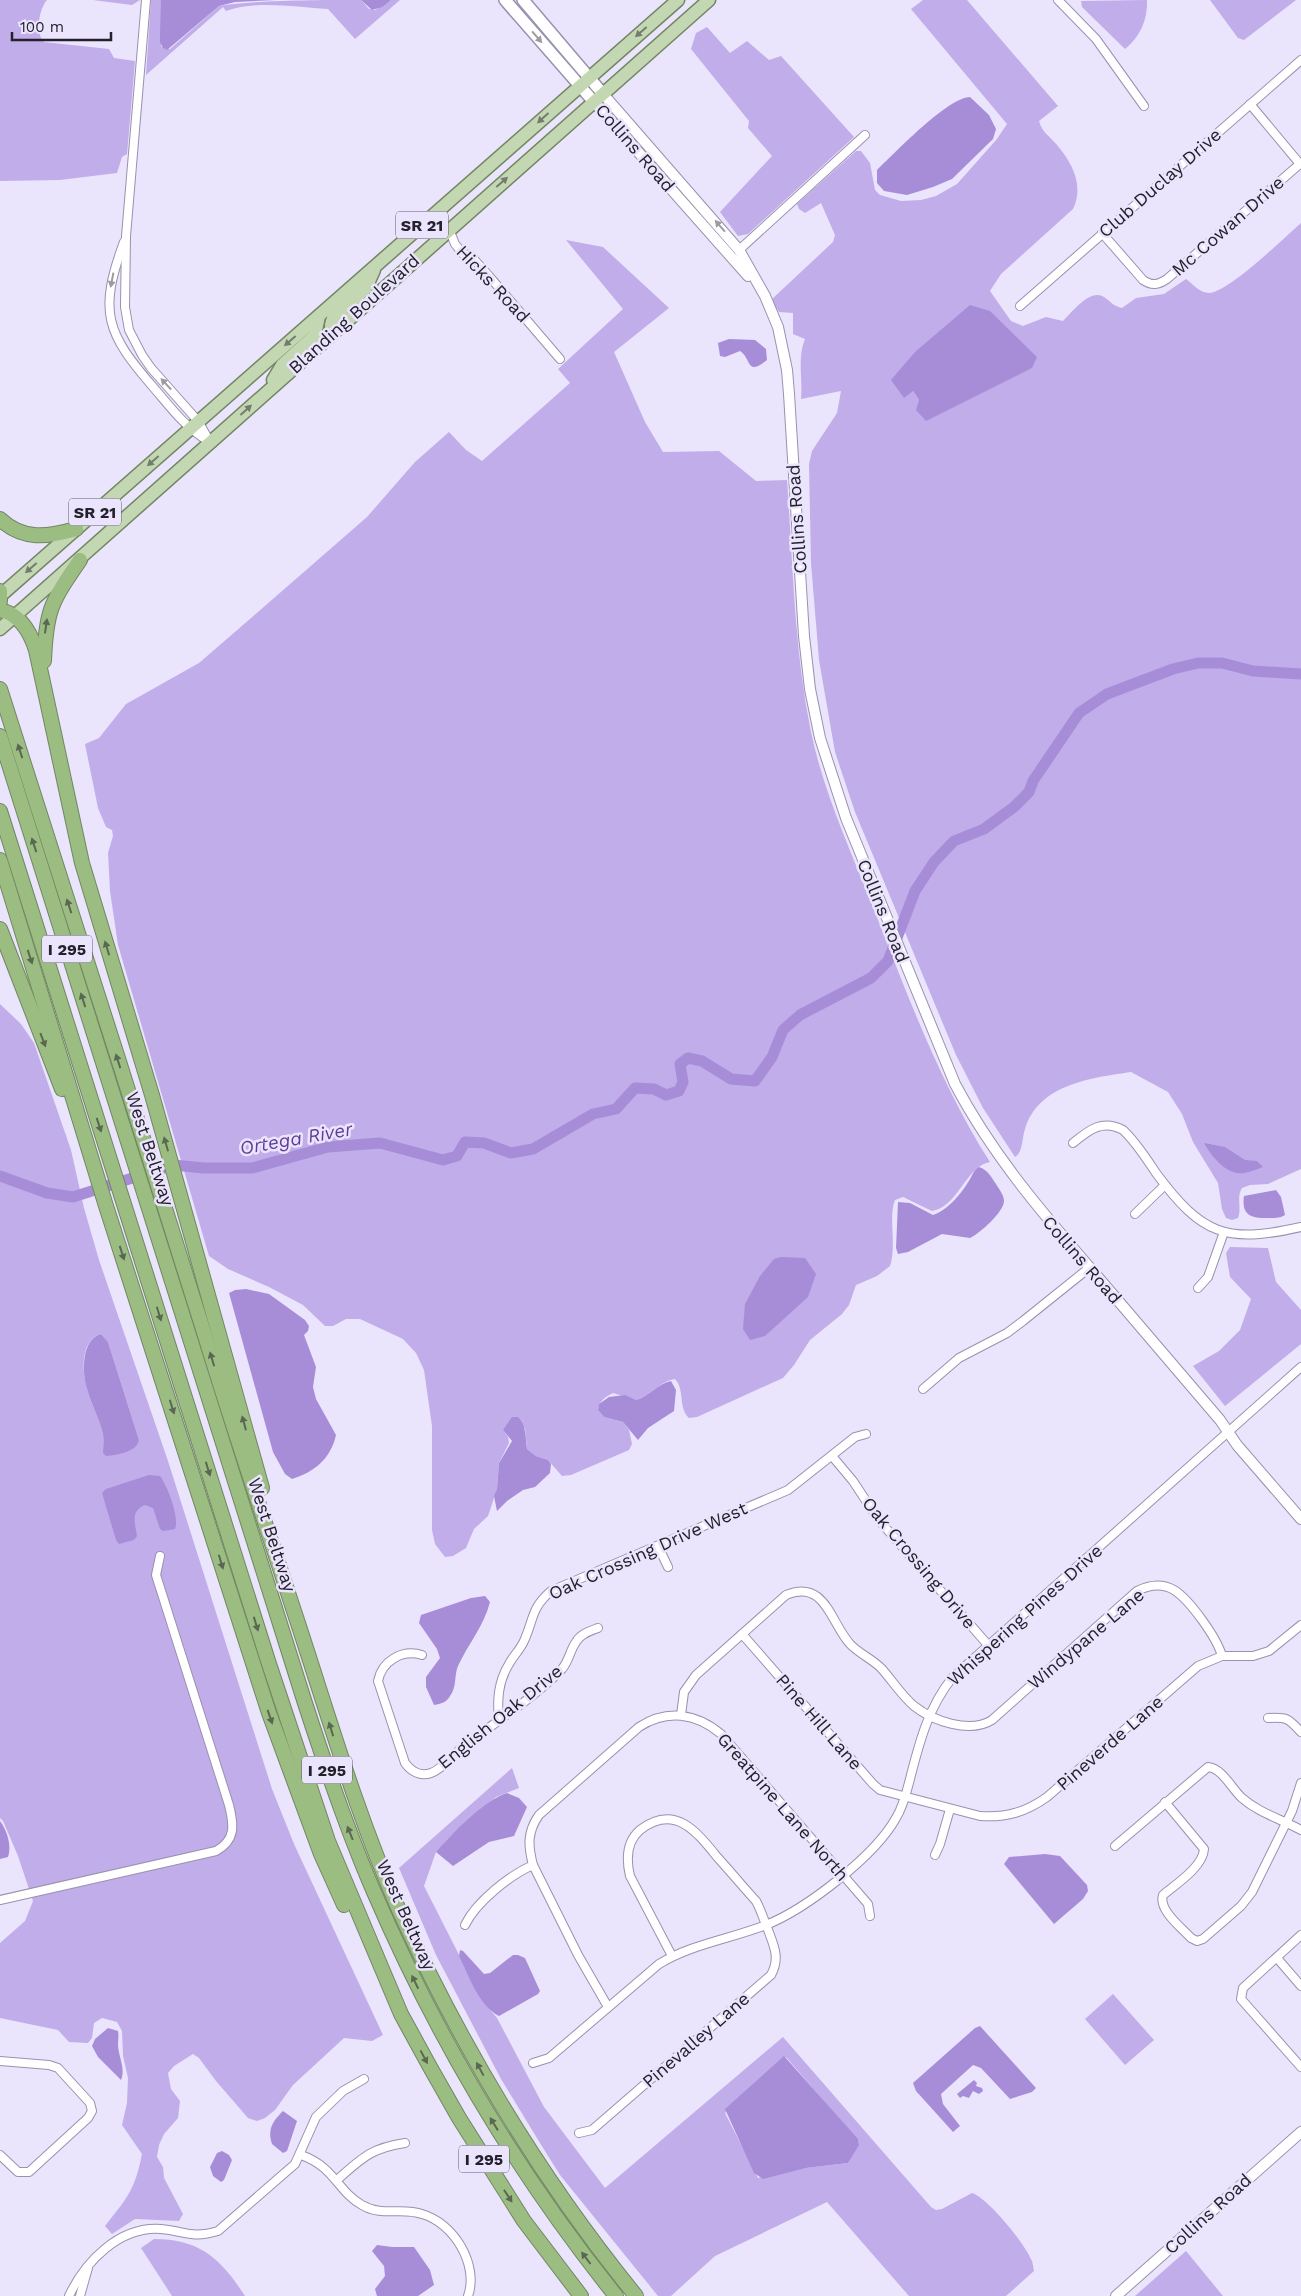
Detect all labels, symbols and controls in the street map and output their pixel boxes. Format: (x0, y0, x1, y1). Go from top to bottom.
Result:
scale bar (12, 10, 111, 42)
text: 100 m (20, 18, 64, 36)
one-way arrow (635, 26, 648, 37)
one-way arrow (532, 30, 543, 43)
street label: Collins Road (591, 99, 679, 196)
one-way arrow (538, 112, 550, 124)
street label: Club Duclay Drive (1094, 124, 1225, 242)
street label: Mc Cowan Drive (1167, 171, 1288, 280)
one-way arrow (495, 176, 507, 188)
road number: SR 21 (396, 212, 448, 238)
one-way arrow (714, 220, 725, 233)
street label: Hicks Road (452, 241, 534, 327)
street label: Blanding Boulevard (284, 249, 423, 378)
one-way arrow (108, 273, 116, 288)
one-way arrow (284, 336, 297, 347)
one-way arrow (160, 379, 172, 391)
one-way arrow (240, 404, 252, 416)
one-way arrow (147, 455, 159, 467)
street label: Collins Road (782, 464, 811, 574)
road number: SR 21 (69, 498, 121, 526)
one-way arrow (24, 563, 37, 574)
one-way arrow (42, 618, 50, 634)
one-way arrow (15, 743, 23, 758)
one-way arrow (30, 837, 38, 852)
street label: Collins Road (853, 856, 914, 966)
one-way arrow (65, 898, 72, 913)
road number: I 295 (42, 936, 92, 962)
one-way arrow (102, 941, 110, 956)
one-way arrow (27, 949, 35, 964)
one-way arrow (79, 992, 87, 1007)
one-way arrow (39, 1033, 47, 1048)
one-way arrow (114, 1053, 122, 1068)
street label: West Beltway (122, 1089, 179, 1209)
one-way arrow (96, 1117, 104, 1132)
water label: Ortega River (238, 1117, 355, 1160)
one-way arrow (162, 1136, 170, 1151)
street label: Collins Road (1038, 1211, 1126, 1308)
one-way arrow (118, 1245, 126, 1260)
one-way arrow (155, 1307, 163, 1322)
one-way arrow (208, 1351, 216, 1366)
one-way arrow (169, 1400, 176, 1415)
one-way arrow (240, 1415, 248, 1430)
one-way arrow (204, 1462, 212, 1477)
street label: West Beltway (244, 1475, 301, 1595)
street label: Oak Crossing Drive (858, 1493, 981, 1633)
street label: Oak Crossing Drive West (545, 1497, 751, 1604)
street label: Whispering Pines Drive (943, 1540, 1106, 1690)
one-way arrow (218, 1555, 225, 1570)
street label: Windypane Lane (1023, 1584, 1148, 1693)
one-way arrow (253, 1617, 261, 1632)
street label: English Oak Drive (433, 1660, 566, 1773)
street label: Pine Hill Lane (772, 1669, 867, 1774)
street label: Pineverde Lane (1052, 1691, 1167, 1795)
one-way arrow (267, 1710, 275, 1725)
one-way arrow (327, 1722, 334, 1737)
street label: Greatpine Lane North (713, 1728, 853, 1885)
road number: I 295 (302, 1756, 352, 1784)
one-way arrow (346, 1826, 354, 1840)
street label: West Beltway (373, 1856, 441, 1974)
one-way arrow (411, 1975, 419, 1989)
street label: Pinevalley Lane (638, 1987, 753, 2092)
one-way arrow (420, 2049, 428, 2064)
one-way arrow (475, 2062, 484, 2075)
one-way arrow (489, 2118, 498, 2131)
road number: I 295 (459, 2146, 509, 2172)
street label: Collins Road (1160, 2169, 1255, 2258)
one-way arrow (503, 2189, 513, 2203)
one-way arrow (581, 2251, 591, 2265)

